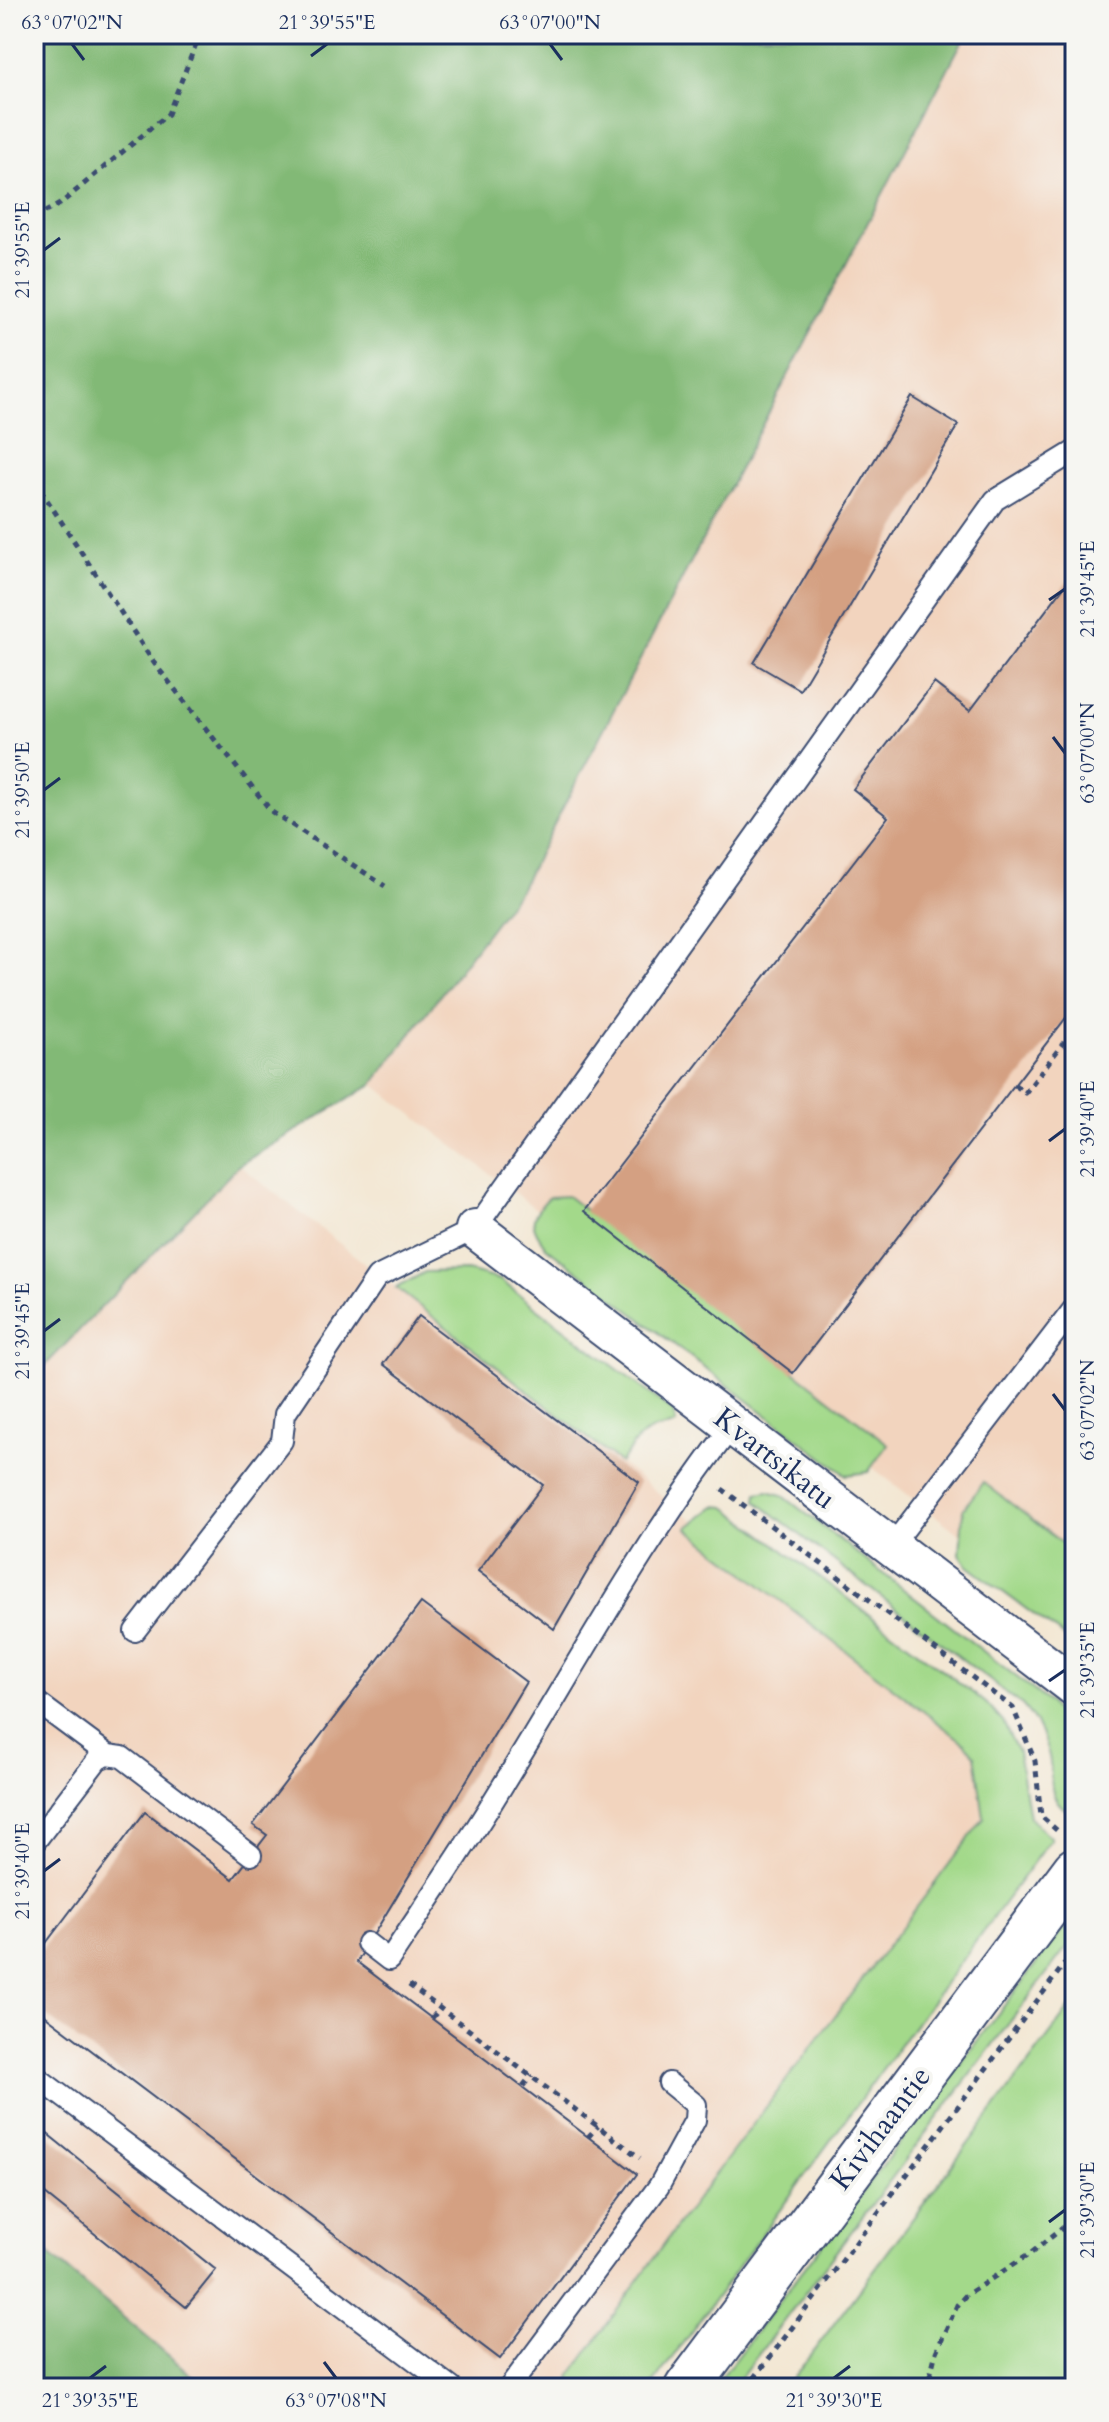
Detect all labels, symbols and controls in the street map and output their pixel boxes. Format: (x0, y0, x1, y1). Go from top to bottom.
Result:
text: 63°07'02"N (21, 9, 123, 36)
text: 21°39'55"E (279, 9, 375, 36)
text: 63°07'00"N (499, 9, 601, 36)
text: 21°39'55"E (9, 202, 36, 298)
text: 21°39'45"E (1074, 541, 1101, 637)
text: 63°07'00"N (1074, 702, 1101, 804)
text: 21°39'50"E (9, 742, 36, 838)
text: 21°39'40"E (1074, 1081, 1101, 1177)
text: 21°39'45"E (9, 1283, 36, 1379)
text: 63°07'02"N (1074, 1359, 1101, 1461)
street label: Kvartsikatu (705, 1398, 844, 1519)
text: 21°39'35"E (1074, 1622, 1101, 1718)
text: 21°39'40"E (9, 1823, 36, 1919)
street label: Kivihaantie (820, 2058, 941, 2199)
text: 21°39'30"E (1074, 2162, 1101, 2258)
text: 21°39'35"E (42, 2387, 138, 2414)
text: 63°07'08"N (285, 2387, 387, 2414)
text: 21°39'30"E (786, 2387, 882, 2414)

